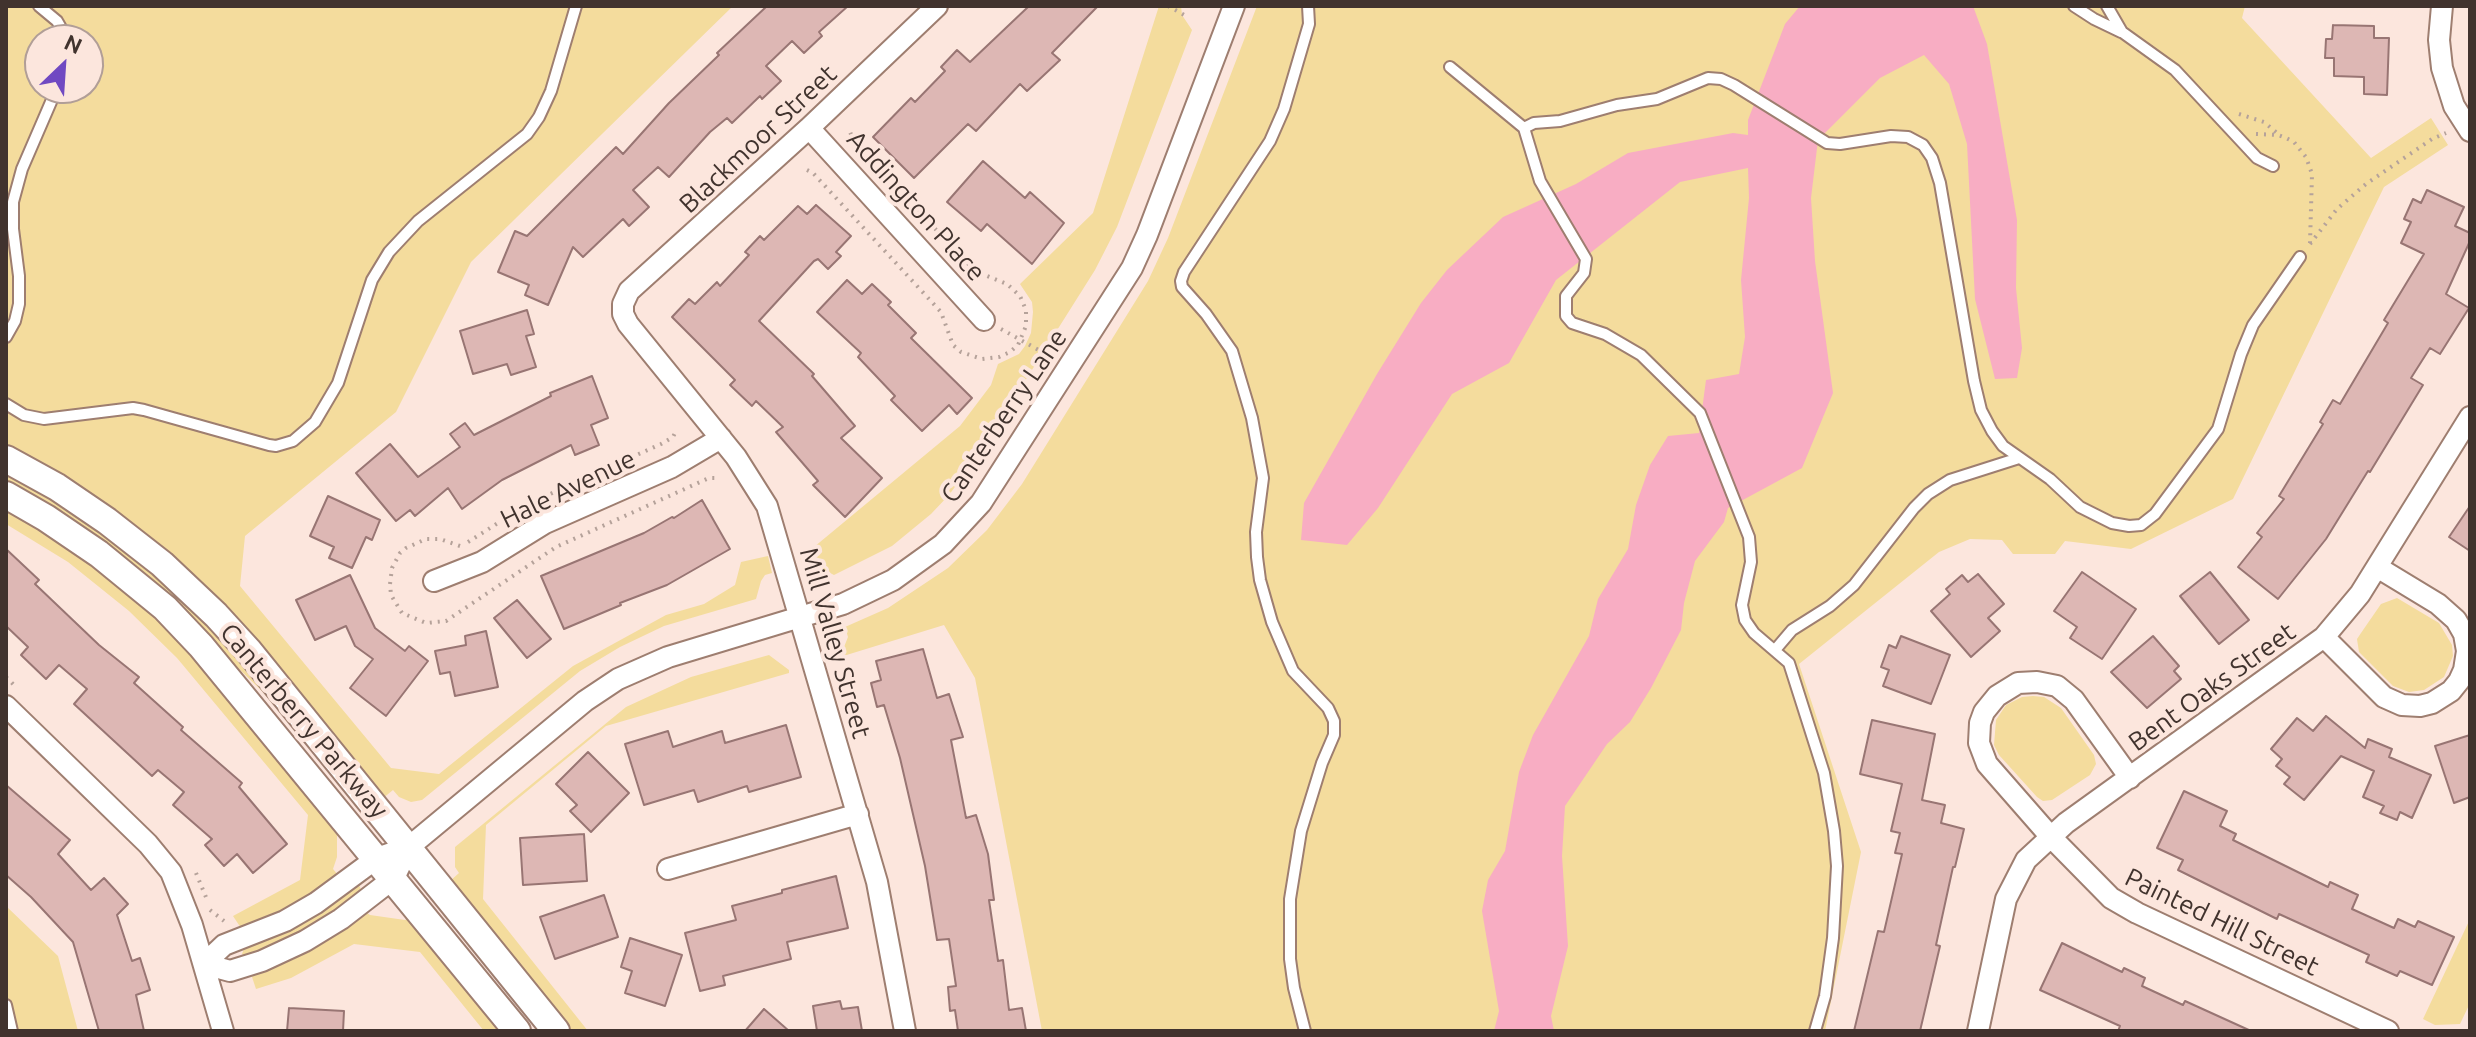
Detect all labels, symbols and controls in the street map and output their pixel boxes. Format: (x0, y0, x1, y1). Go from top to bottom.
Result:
north arrow (24, 24, 104, 104)
text: N (61, 29, 86, 58)
street label: Blackmoor Street (673, 58, 843, 220)
street label: Addington Place (840, 124, 992, 288)
street label: Canterberry Lane (934, 323, 1074, 509)
street label: Hale Avenue (495, 443, 641, 535)
street label: Mill Valley Street (793, 544, 877, 742)
street label: Bent Oaks Street (2123, 616, 2301, 758)
street label: Canterberry Parkway (213, 617, 395, 825)
street label: Painted Hill Street (2120, 861, 2324, 983)

